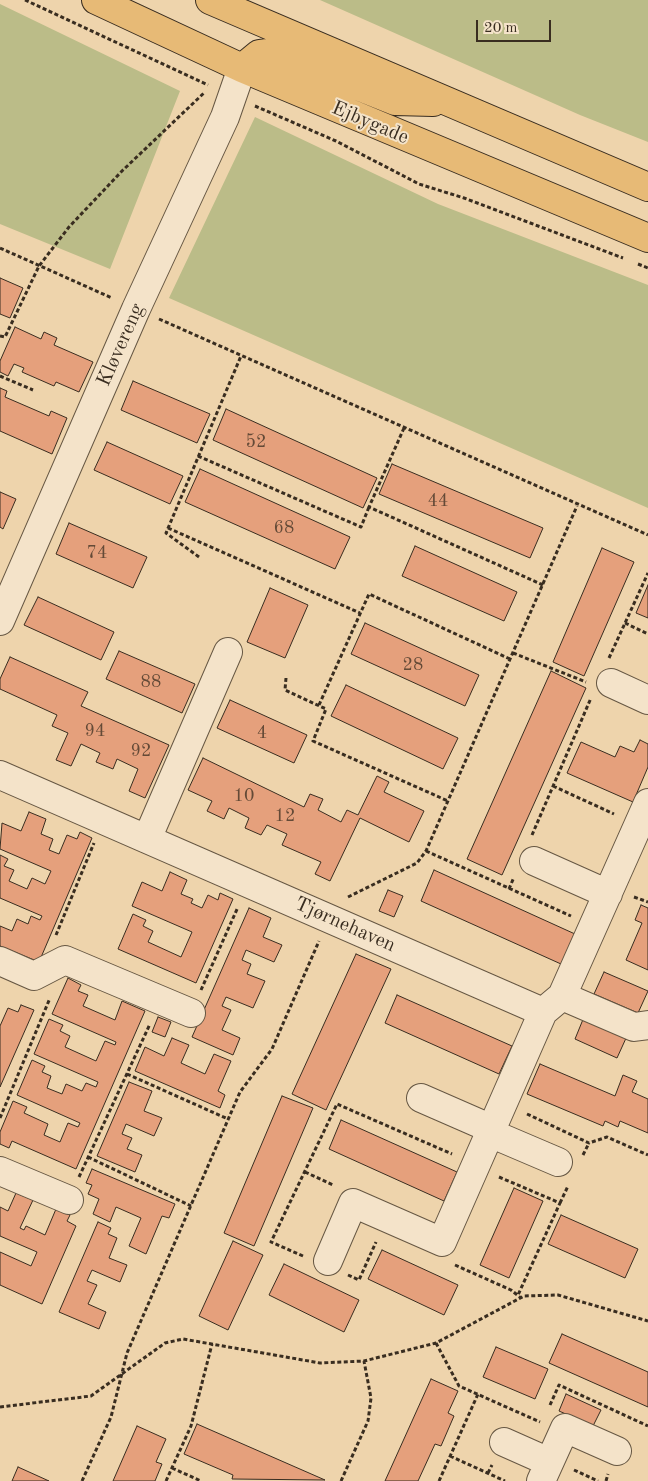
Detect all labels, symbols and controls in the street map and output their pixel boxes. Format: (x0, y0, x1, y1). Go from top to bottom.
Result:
scale bar (478, 10, 553, 42)
text: 20 m (484, 21, 518, 36)
street label: Ejbygade (328, 96, 412, 150)
street label: Kløvereng (92, 300, 150, 390)
house number: 52 (246, 431, 266, 453)
house number: 44 (428, 490, 448, 512)
house number: 68 (274, 517, 294, 539)
house number: 74 (87, 542, 107, 564)
house number: 28 (403, 654, 423, 676)
house number: 88 (141, 671, 161, 693)
house number: 94 (85, 720, 105, 742)
house number: 4 (257, 722, 267, 744)
house number: 92 (131, 740, 151, 762)
house number: 10 (234, 785, 254, 807)
house number: 12 (275, 805, 295, 827)
street label: Tjørnehaven (291, 892, 399, 958)

